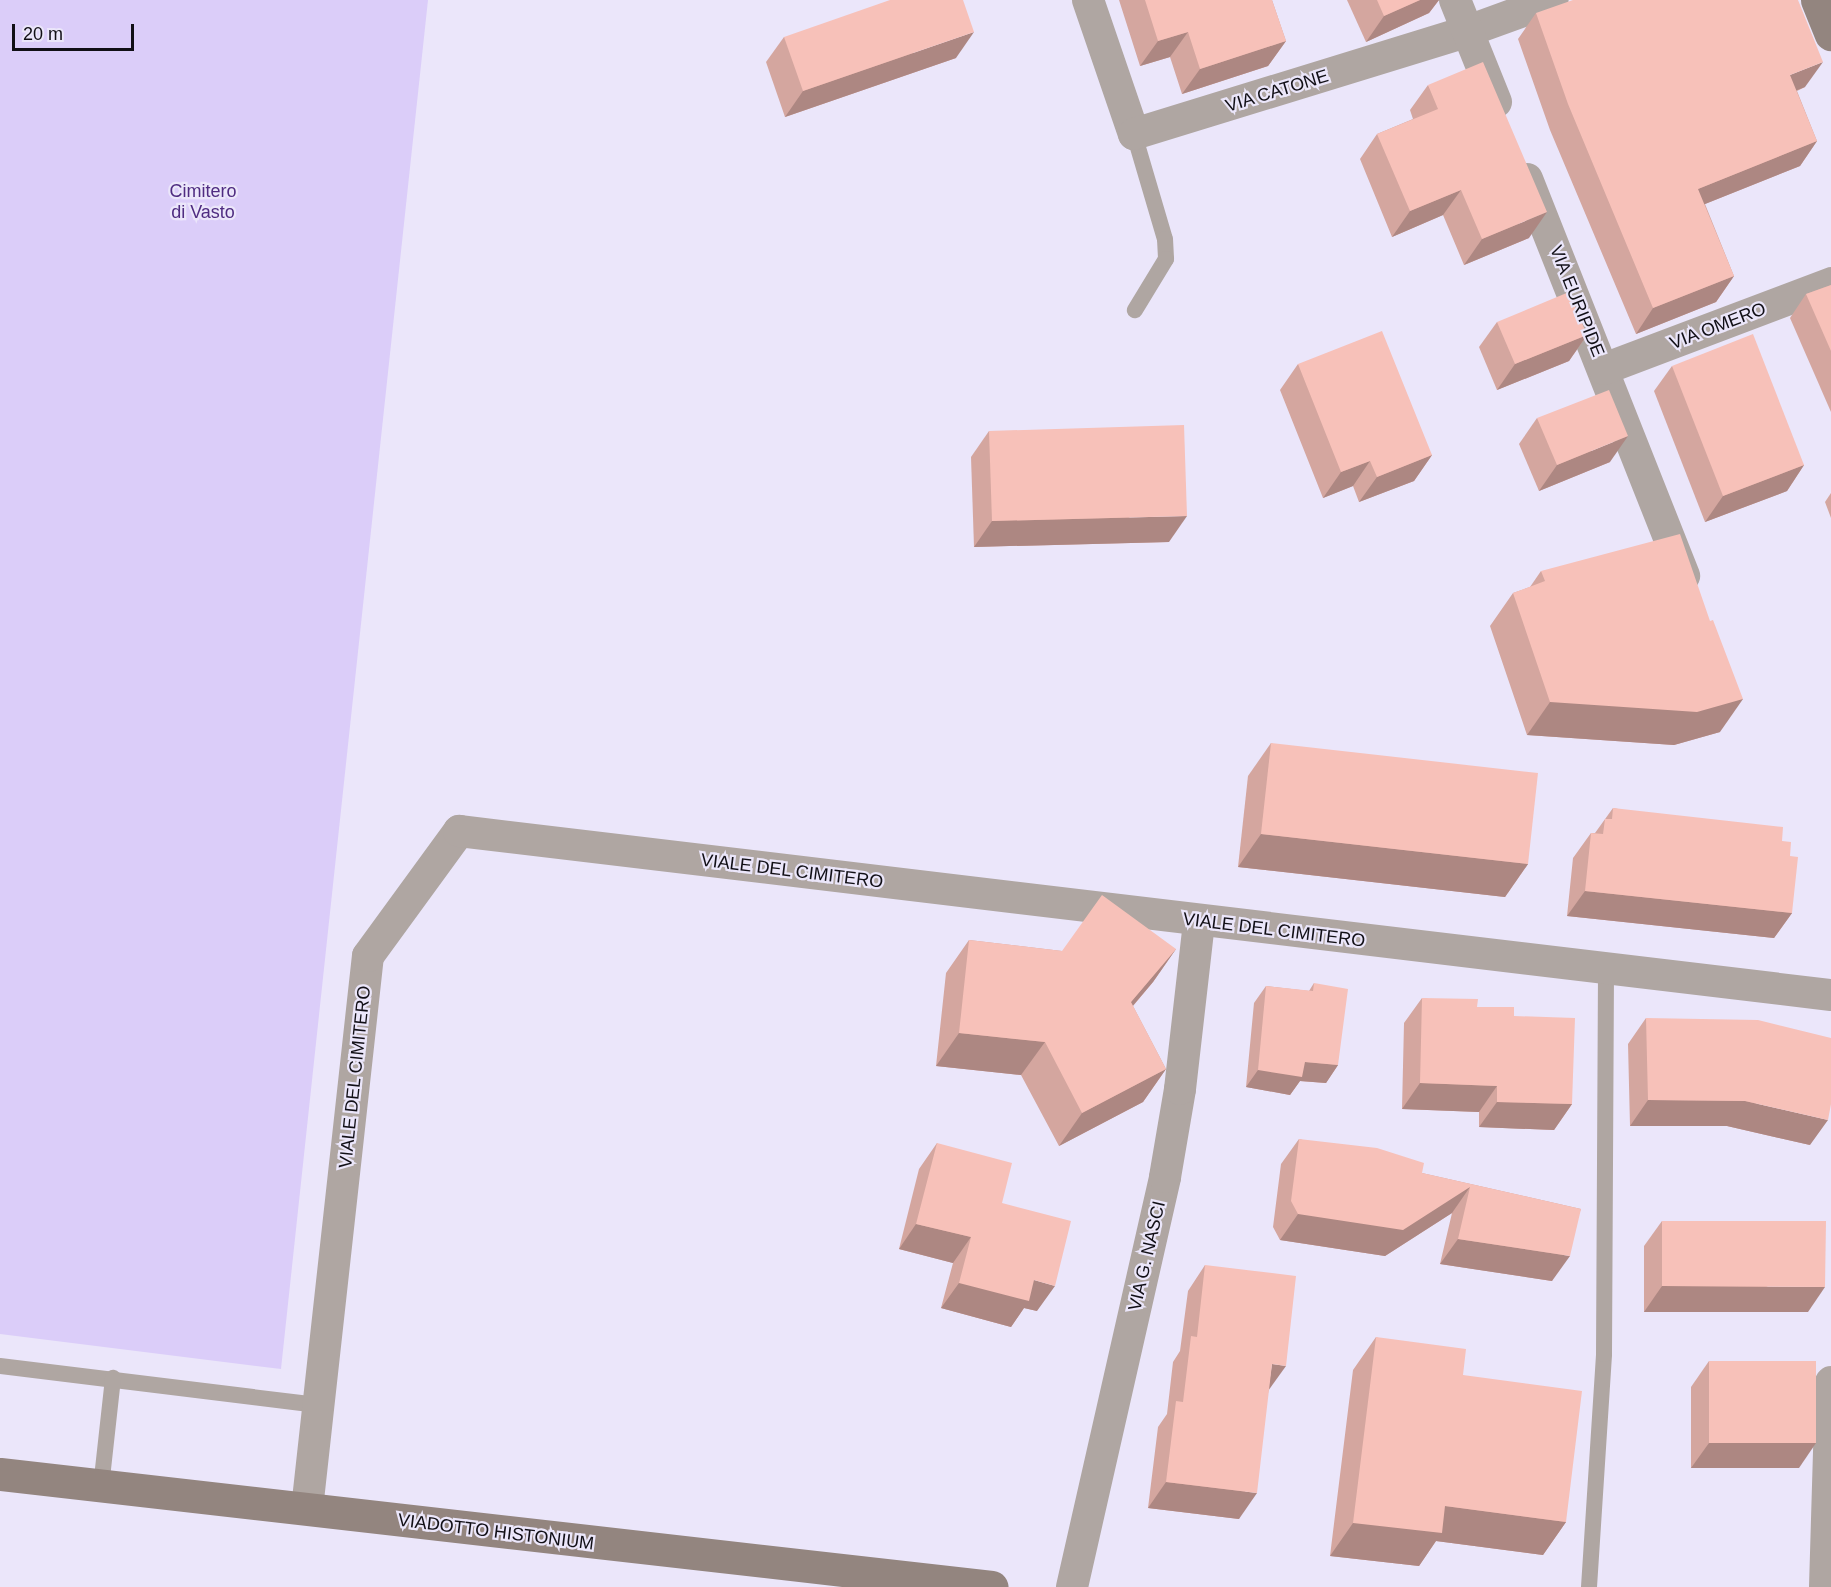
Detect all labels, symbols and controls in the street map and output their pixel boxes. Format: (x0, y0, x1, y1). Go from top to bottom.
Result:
scale bar (15, 12, 136, 50)
text: 20 m (23, 24, 63, 44)
street label: VIA CATONE (1223, 65, 1331, 117)
park label: Cimitero di Vasto (169, 181, 237, 224)
street label: VIA EURIPIDE (1545, 242, 1609, 360)
street label: VIA OMERO (1667, 298, 1769, 354)
street label: VIALE DEL CIMITERO (699, 849, 885, 893)
street label: VIALE DEL CIMITERO (1181, 908, 1367, 952)
street label: VIALE DEL CIMITERO (335, 984, 375, 1170)
street label: VIA G. NASCI (1124, 1199, 1170, 1313)
street label: VIADOTTO HISTONIUM (397, 1509, 595, 1555)

